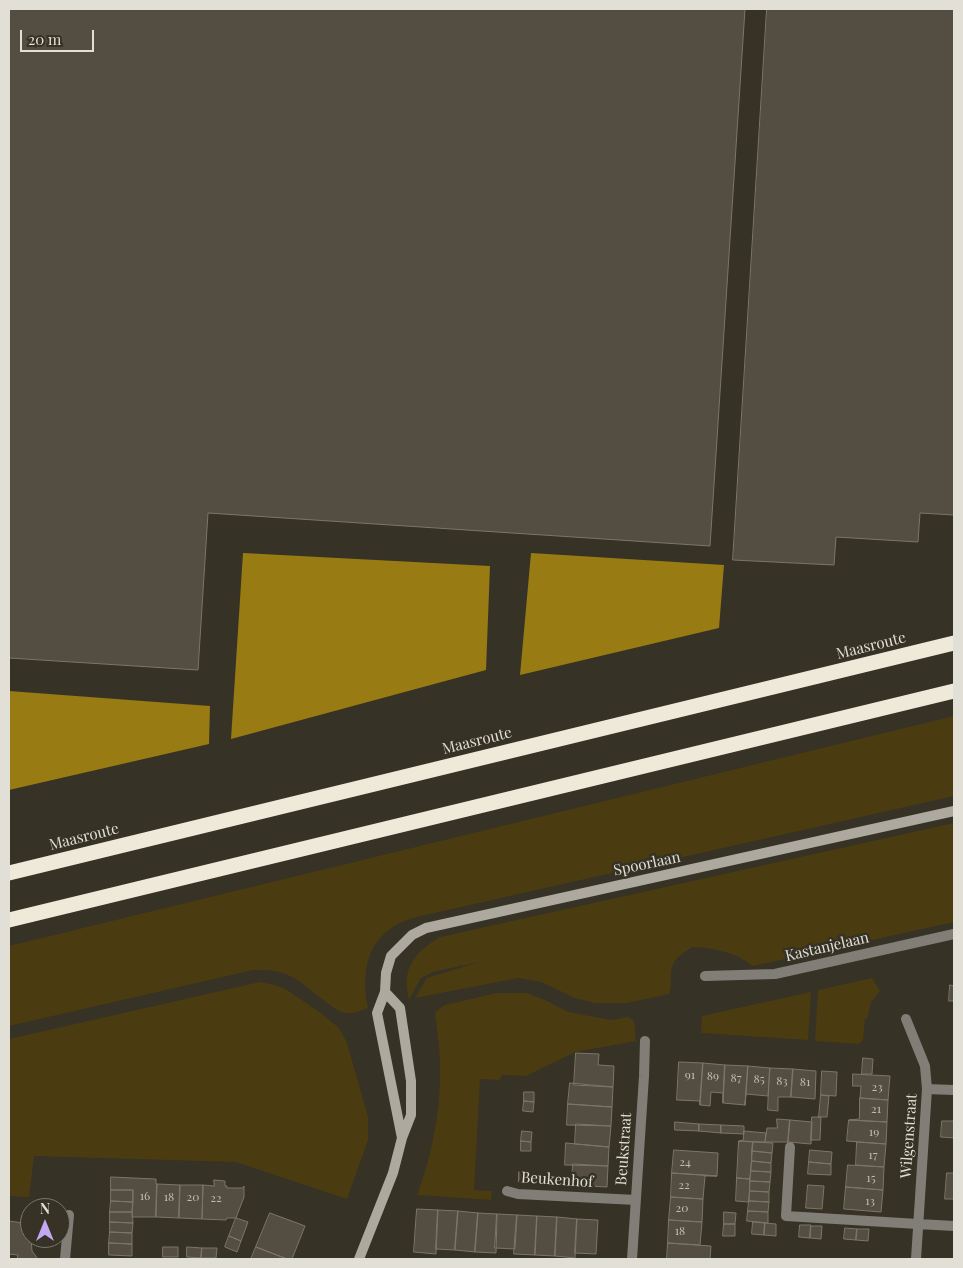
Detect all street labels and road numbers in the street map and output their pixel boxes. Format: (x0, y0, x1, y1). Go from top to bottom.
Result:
street label: Maasroute (834, 629, 908, 663)
street label: Maasroute (440, 724, 514, 758)
street label: Maasroute (47, 820, 121, 854)
street label: Spoorlaan (612, 848, 682, 880)
street label: Kastanjelaan (783, 929, 871, 965)
street label: Wilgenstraat (897, 1093, 921, 1179)
street label: Beukstraat (612, 1112, 636, 1186)
street label: Beukenhof (520, 1169, 594, 1191)

